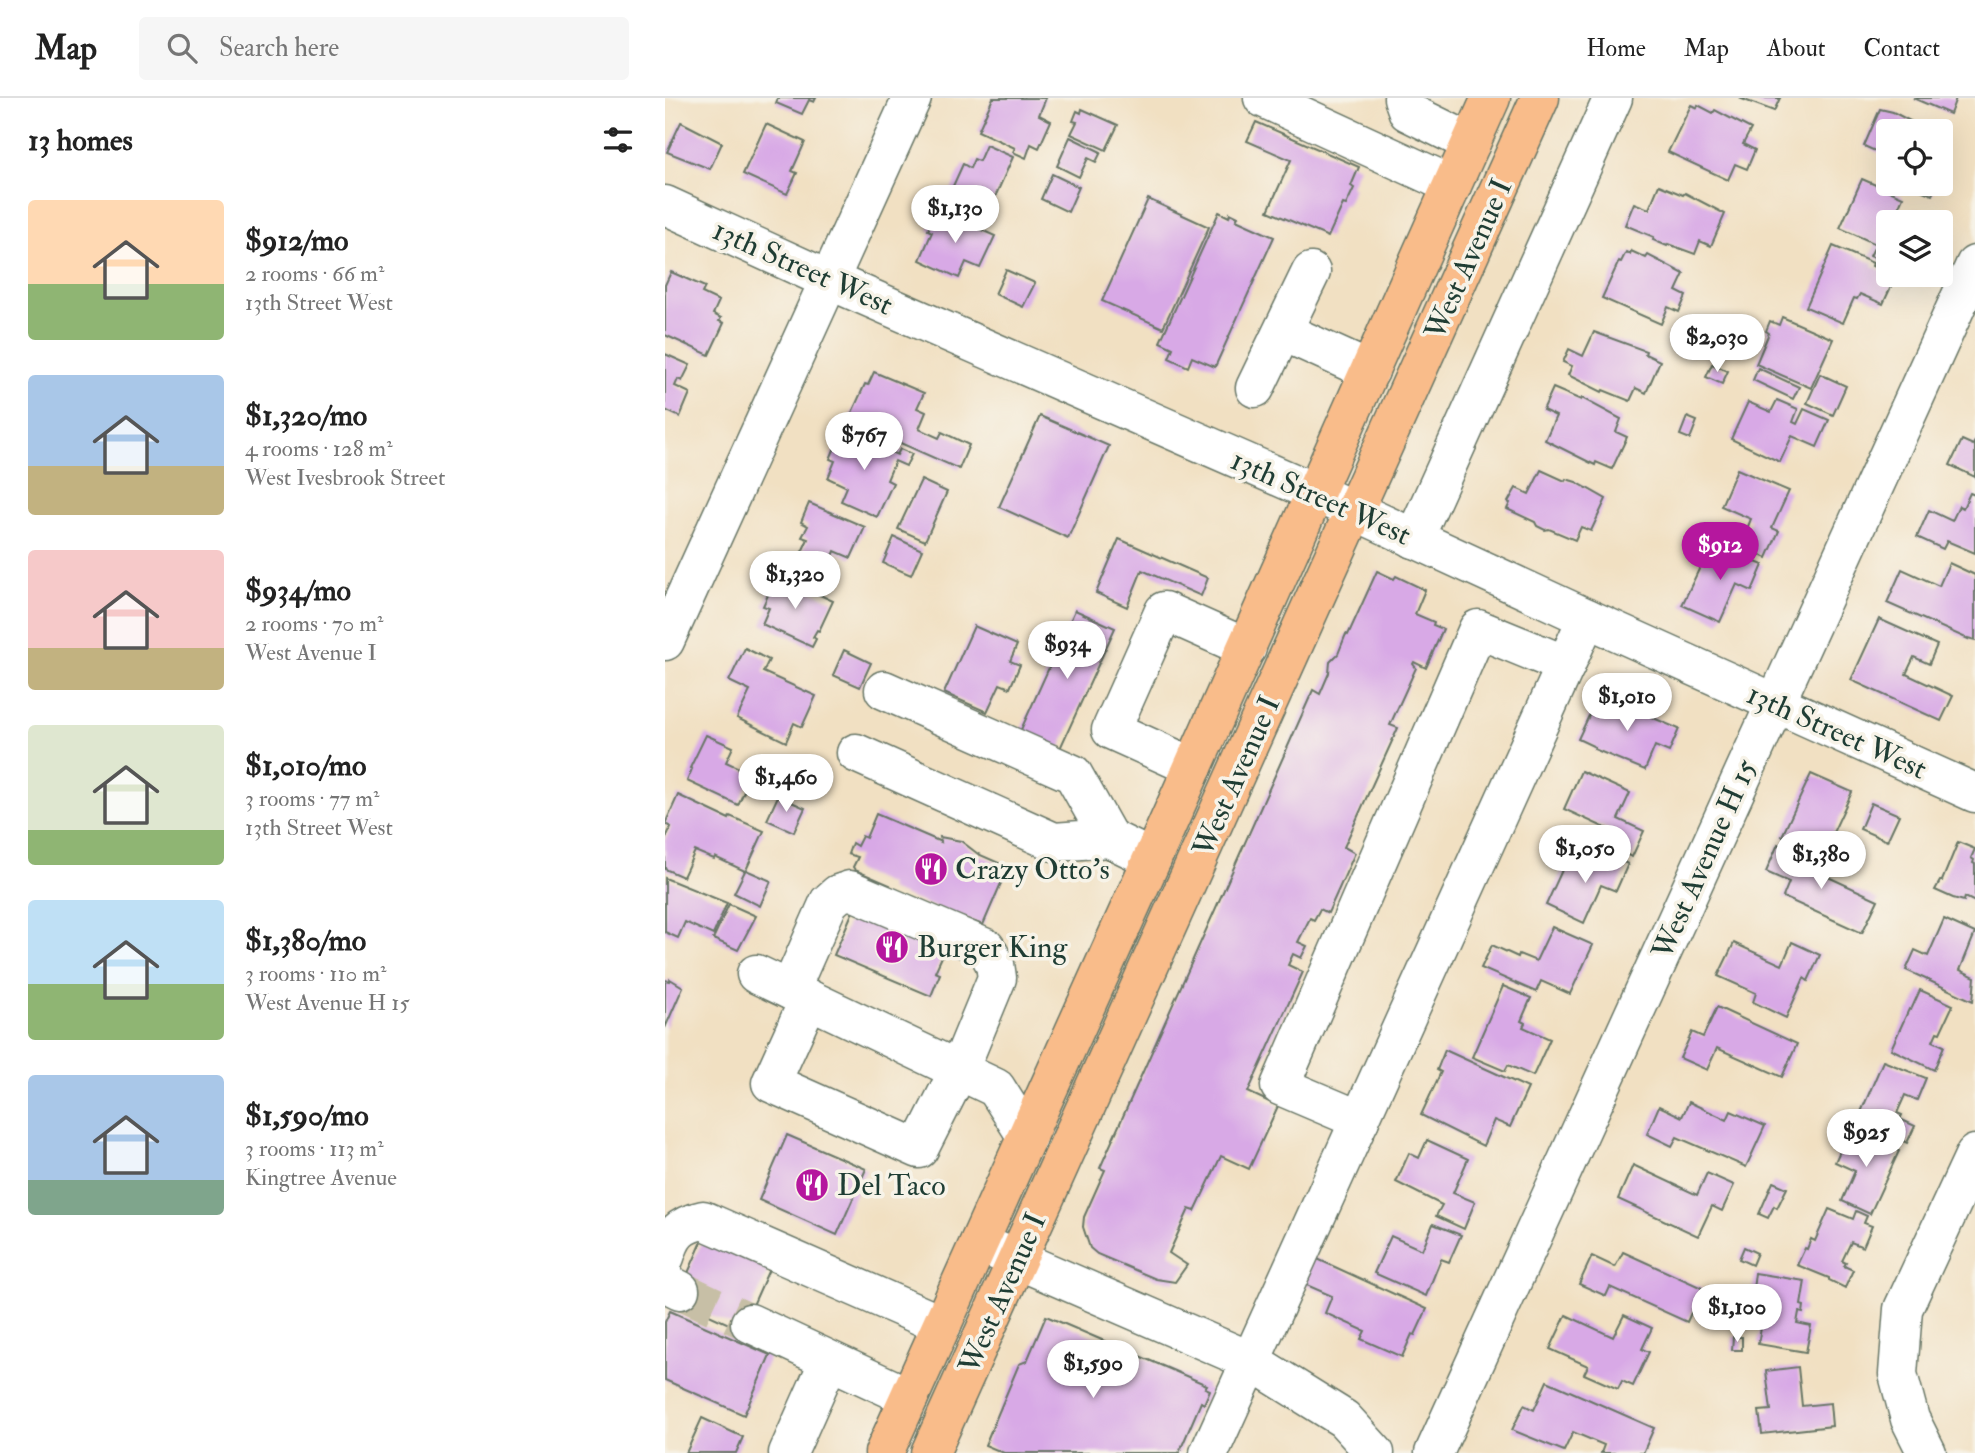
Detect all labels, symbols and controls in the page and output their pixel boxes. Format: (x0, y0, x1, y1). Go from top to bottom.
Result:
search box (139, 17, 629, 80)
text: Map (35, 28, 97, 69)
icon: search (163, 29, 201, 67)
text: Search here (219, 32, 339, 64)
text: Home (1586, 33, 1646, 64)
text: Map (1684, 33, 1729, 64)
text: About (1767, 33, 1826, 64)
text: Contact (1864, 33, 1940, 64)
map controls (1876, 119, 1953, 287)
button: locate (1876, 119, 1953, 196)
icon: filters (599, 121, 637, 159)
text: 13 homes (28, 122, 133, 159)
street label: West Avenue I (1416, 173, 1520, 346)
pin: $1,130 (898, 186, 1012, 245)
text: $1,130 (927, 193, 983, 222)
button: layers (1876, 210, 1953, 287)
street label: 13th Street West (707, 211, 899, 324)
text: $912/mo (245, 222, 349, 259)
icon: home (84, 228, 168, 312)
text: 2 rooms · 66 m² (245, 259, 384, 288)
text: 13th Street West (245, 288, 393, 317)
pin: $2,030 (1660, 314, 1774, 374)
text: $2,030 (1686, 322, 1748, 351)
text: $1,320/mo (245, 397, 367, 434)
icon: home (84, 403, 168, 487)
pin: $767 (823, 412, 905, 472)
text: $767 (841, 420, 887, 449)
text: 4 rooms · 128 m² (245, 434, 393, 463)
street label: 13th Street West (1225, 441, 1417, 554)
text: West Ivesbrook Street (245, 463, 445, 492)
pin: $912 (1679, 522, 1761, 582)
text: $912 (1698, 530, 1742, 559)
pin: $1,320 (738, 552, 852, 611)
text: $1,320 (766, 559, 824, 588)
text: $934/mo (245, 572, 351, 609)
icon: home (84, 578, 168, 662)
text: 2 rooms · 70 m² (245, 609, 384, 638)
pin: $934 (1026, 622, 1108, 681)
text: $934 (1044, 629, 1090, 658)
text: West Avenue I (245, 638, 377, 667)
pin: $1,010 (1570, 674, 1684, 733)
street label: 13th Street West (1741, 675, 1933, 788)
text: $1,010 (1598, 681, 1656, 710)
street label: West Avenue I (1184, 690, 1288, 863)
text: $1,010/mo (245, 747, 366, 784)
icon: home (84, 753, 168, 837)
street label: West Avenue H 15 (1644, 753, 1765, 966)
pin: $1,460 (729, 754, 843, 814)
text: $1,460 (754, 762, 818, 791)
text: 3 rooms · 77 m² (245, 784, 380, 813)
text: 13th Street West (245, 813, 393, 842)
pin: $1,050 (1528, 826, 1642, 885)
pin: $1,380 (1764, 832, 1878, 891)
text: $1,050 (1555, 833, 1615, 862)
text: $1,380 (1792, 839, 1850, 868)
restaurant icon: Crazy Otto's (912, 850, 950, 888)
place label: Crazy Otto's (955, 851, 1110, 888)
text: $1,380/mo (245, 922, 366, 959)
icon: home (84, 928, 168, 1012)
restaurant icon: Burger King (873, 928, 911, 966)
place label: Burger King (917, 929, 1068, 966)
text: 3 rooms · 110 m² (245, 959, 386, 988)
text: West Avenue H 15 (245, 988, 410, 1017)
text: $1,590/mo (245, 1097, 369, 1134)
icon: home (84, 1103, 168, 1187)
pin: $925 (1825, 1110, 1907, 1169)
text: $925 (1843, 1117, 1889, 1146)
text: 3 rooms · 113 m² (245, 1134, 384, 1163)
text: Kingtree Avenue (245, 1163, 397, 1192)
restaurant icon: Del Taco (793, 1166, 831, 1204)
place label: Del Taco (837, 1167, 946, 1204)
street label: West Avenue I (950, 1207, 1054, 1380)
pin: $1,100 (1680, 1284, 1794, 1344)
text: $1,100 (1708, 1292, 1766, 1321)
pin: $1,590 (1036, 1340, 1150, 1400)
text: $1,590 (1063, 1348, 1123, 1377)

